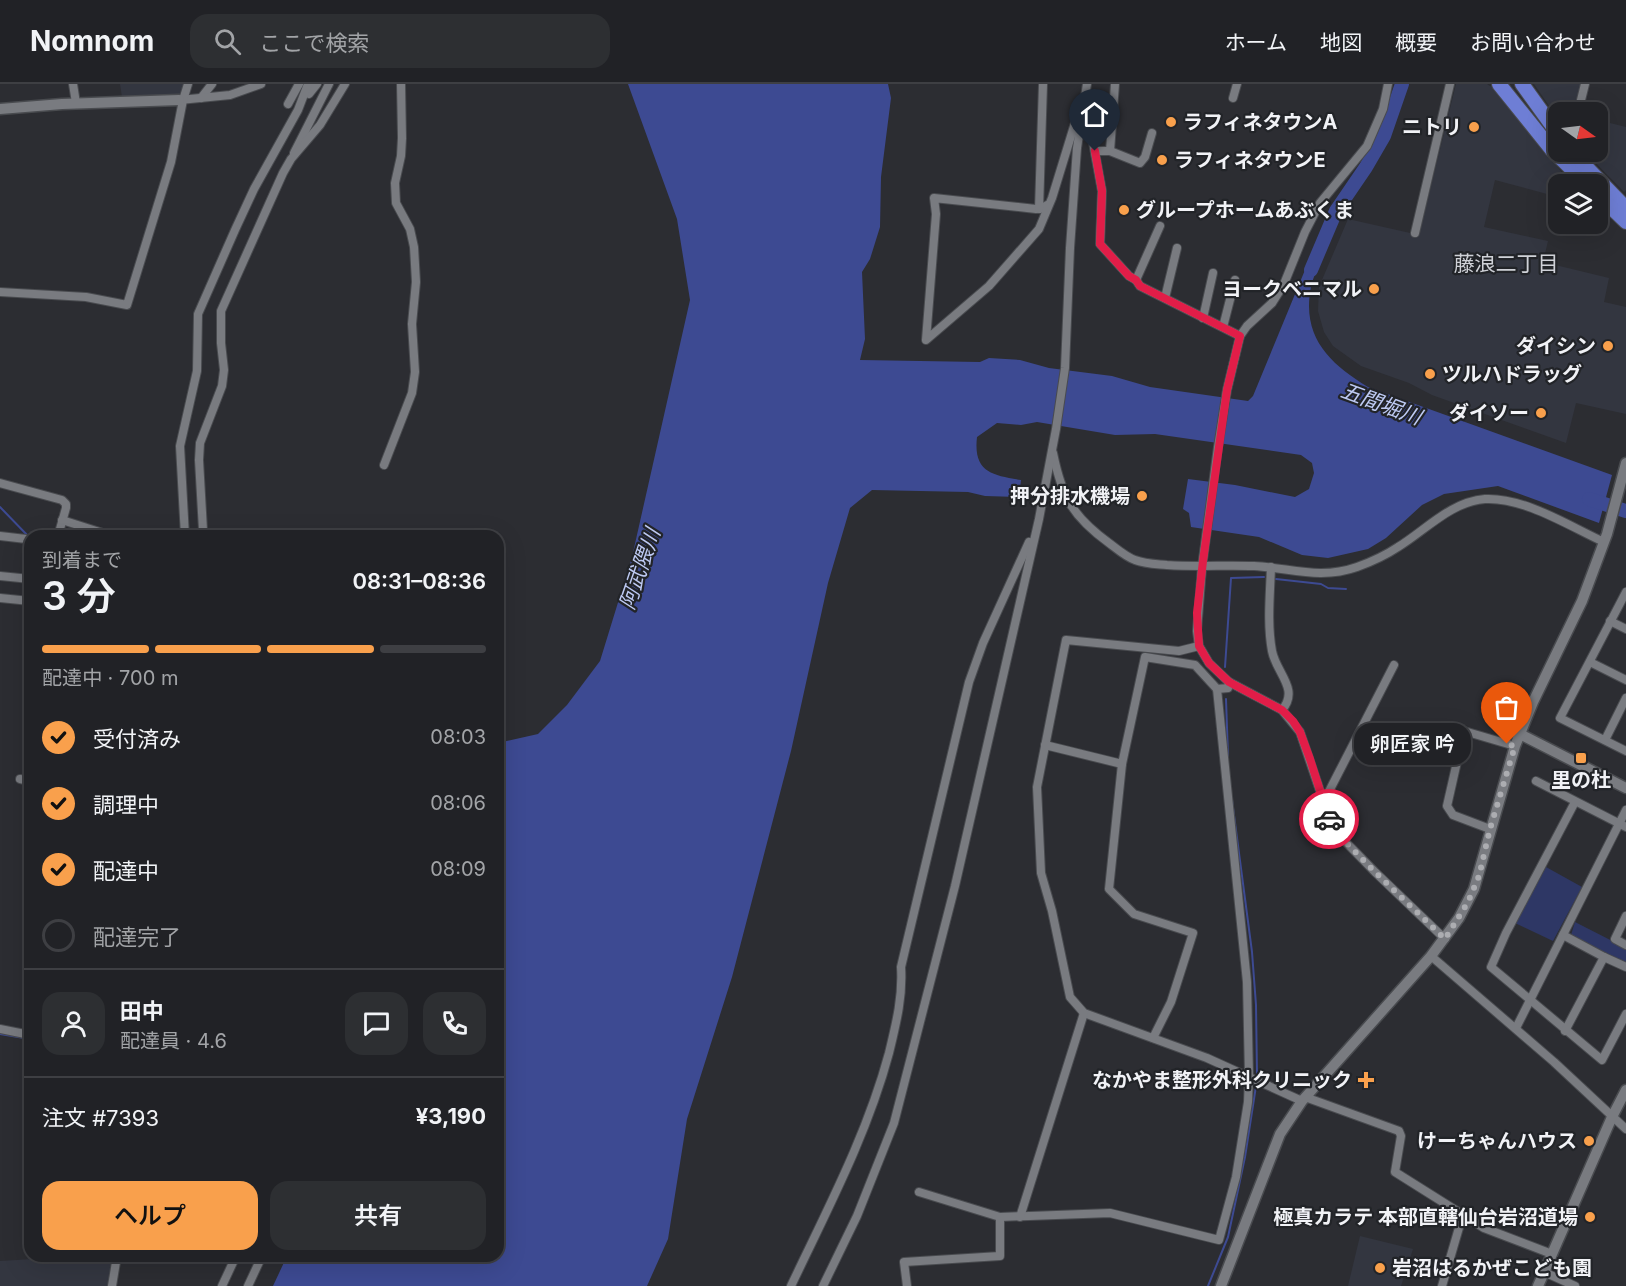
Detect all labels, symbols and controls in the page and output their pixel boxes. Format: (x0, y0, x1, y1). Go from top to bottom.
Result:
search box (190, 14, 610, 68)
text: Nomnom (30, 24, 154, 58)
icon: search (211, 25, 244, 58)
text: ここで検索 (259, 30, 369, 56)
text: ホーム (1225, 30, 1287, 55)
text: 地図 (1320, 30, 1362, 55)
text: 概要 (1395, 30, 1437, 55)
text: お問い合わせ (1470, 30, 1596, 55)
pin (1069, 89, 1120, 151)
icon: home (1078, 98, 1111, 131)
north arrow (1548, 102, 1608, 162)
map controls (1548, 102, 1608, 234)
place label: ラフィネタウンA (1183, 110, 1338, 134)
marker: ラフィネタウンA (1164, 115, 1178, 129)
place label: ニトリ (1402, 115, 1462, 139)
marker: ニトリ (1467, 120, 1481, 134)
place label: ラフィネタウンE (1174, 148, 1326, 172)
marker: ラフィネタウンE (1155, 153, 1169, 167)
button: layers (1548, 174, 1608, 234)
place label: グループホームあぶくま (1136, 198, 1354, 222)
marker: グループホームあぶくま (1117, 203, 1131, 217)
district label: 藤浪二丁目 (1454, 251, 1559, 276)
place label: ヨークベニマル (1222, 277, 1362, 301)
marker: ヨークベニマル (1367, 282, 1381, 296)
place label: ダイシン (1516, 334, 1596, 358)
marker: ダイシン (1601, 339, 1615, 353)
place label: ツルハドラッグ (1442, 362, 1582, 386)
marker: ツルハドラッグ (1423, 367, 1437, 381)
water label: 五間堀川 (1337, 377, 1427, 430)
place label: ダイソー (1449, 401, 1529, 425)
marker: ダイソー (1534, 406, 1548, 420)
place label: 押分排水機場 (1010, 484, 1130, 508)
marker: 押分排水機場 (1135, 489, 1149, 503)
water label: 阿武隈川 (614, 523, 666, 613)
text: 到着まで (42, 548, 122, 572)
text: 08:31–08:36 (352, 568, 486, 594)
text: 3 分 (42, 572, 116, 619)
text: 配達中 · 700 m (42, 666, 178, 690)
pin (1481, 682, 1532, 744)
icon: bag (1490, 691, 1523, 724)
icon: check (42, 721, 75, 754)
callout: 卵匠家 吟 (1354, 723, 1471, 765)
text: 08:03 (430, 725, 486, 749)
text: 受付済み (93, 726, 181, 752)
text: 卵匠家 吟 (1370, 732, 1455, 756)
marker: 里の杜 (1574, 751, 1588, 765)
place label: 里の杜 (1551, 768, 1611, 792)
icon: check (42, 787, 75, 820)
courier (1299, 789, 1359, 849)
text: 08:06 (430, 791, 486, 815)
text: 調理中 (93, 792, 159, 818)
icon: car (1313, 803, 1346, 836)
icon: check (42, 853, 75, 886)
text: 08:09 (430, 857, 486, 881)
text: 配達中 (93, 858, 159, 884)
text: 配達完了 (93, 924, 181, 950)
button: person (42, 992, 105, 1055)
button: chat (345, 992, 408, 1055)
button: phone (423, 992, 486, 1055)
text: 田中 (120, 998, 164, 1024)
text: 配達員 · 4.6 (120, 1029, 227, 1053)
place label: なかやま整形外科クリニック (1092, 1068, 1352, 1092)
marker: なかやま整形外科クリニック (1357, 1071, 1375, 1089)
text: ¥3,190 (416, 1103, 486, 1129)
text: 注文 #7393 (42, 1105, 159, 1131)
place label: けーちゃんハウス (1417, 1129, 1577, 1153)
marker: けーちゃんハウス (1582, 1134, 1596, 1148)
button: ヘルプ (42, 1181, 258, 1250)
button: 共有 (270, 1181, 486, 1250)
place label: 極真カラテ 本部直轄仙台岩沼道場 (1273, 1205, 1578, 1229)
marker: 極真カラテ 本部直轄仙台岩沼道場 (1583, 1210, 1597, 1224)
place label: 岩沼はるかぜこども園 (1392, 1256, 1592, 1280)
marker: 岩沼はるかぜこども園 (1373, 1261, 1387, 1275)

